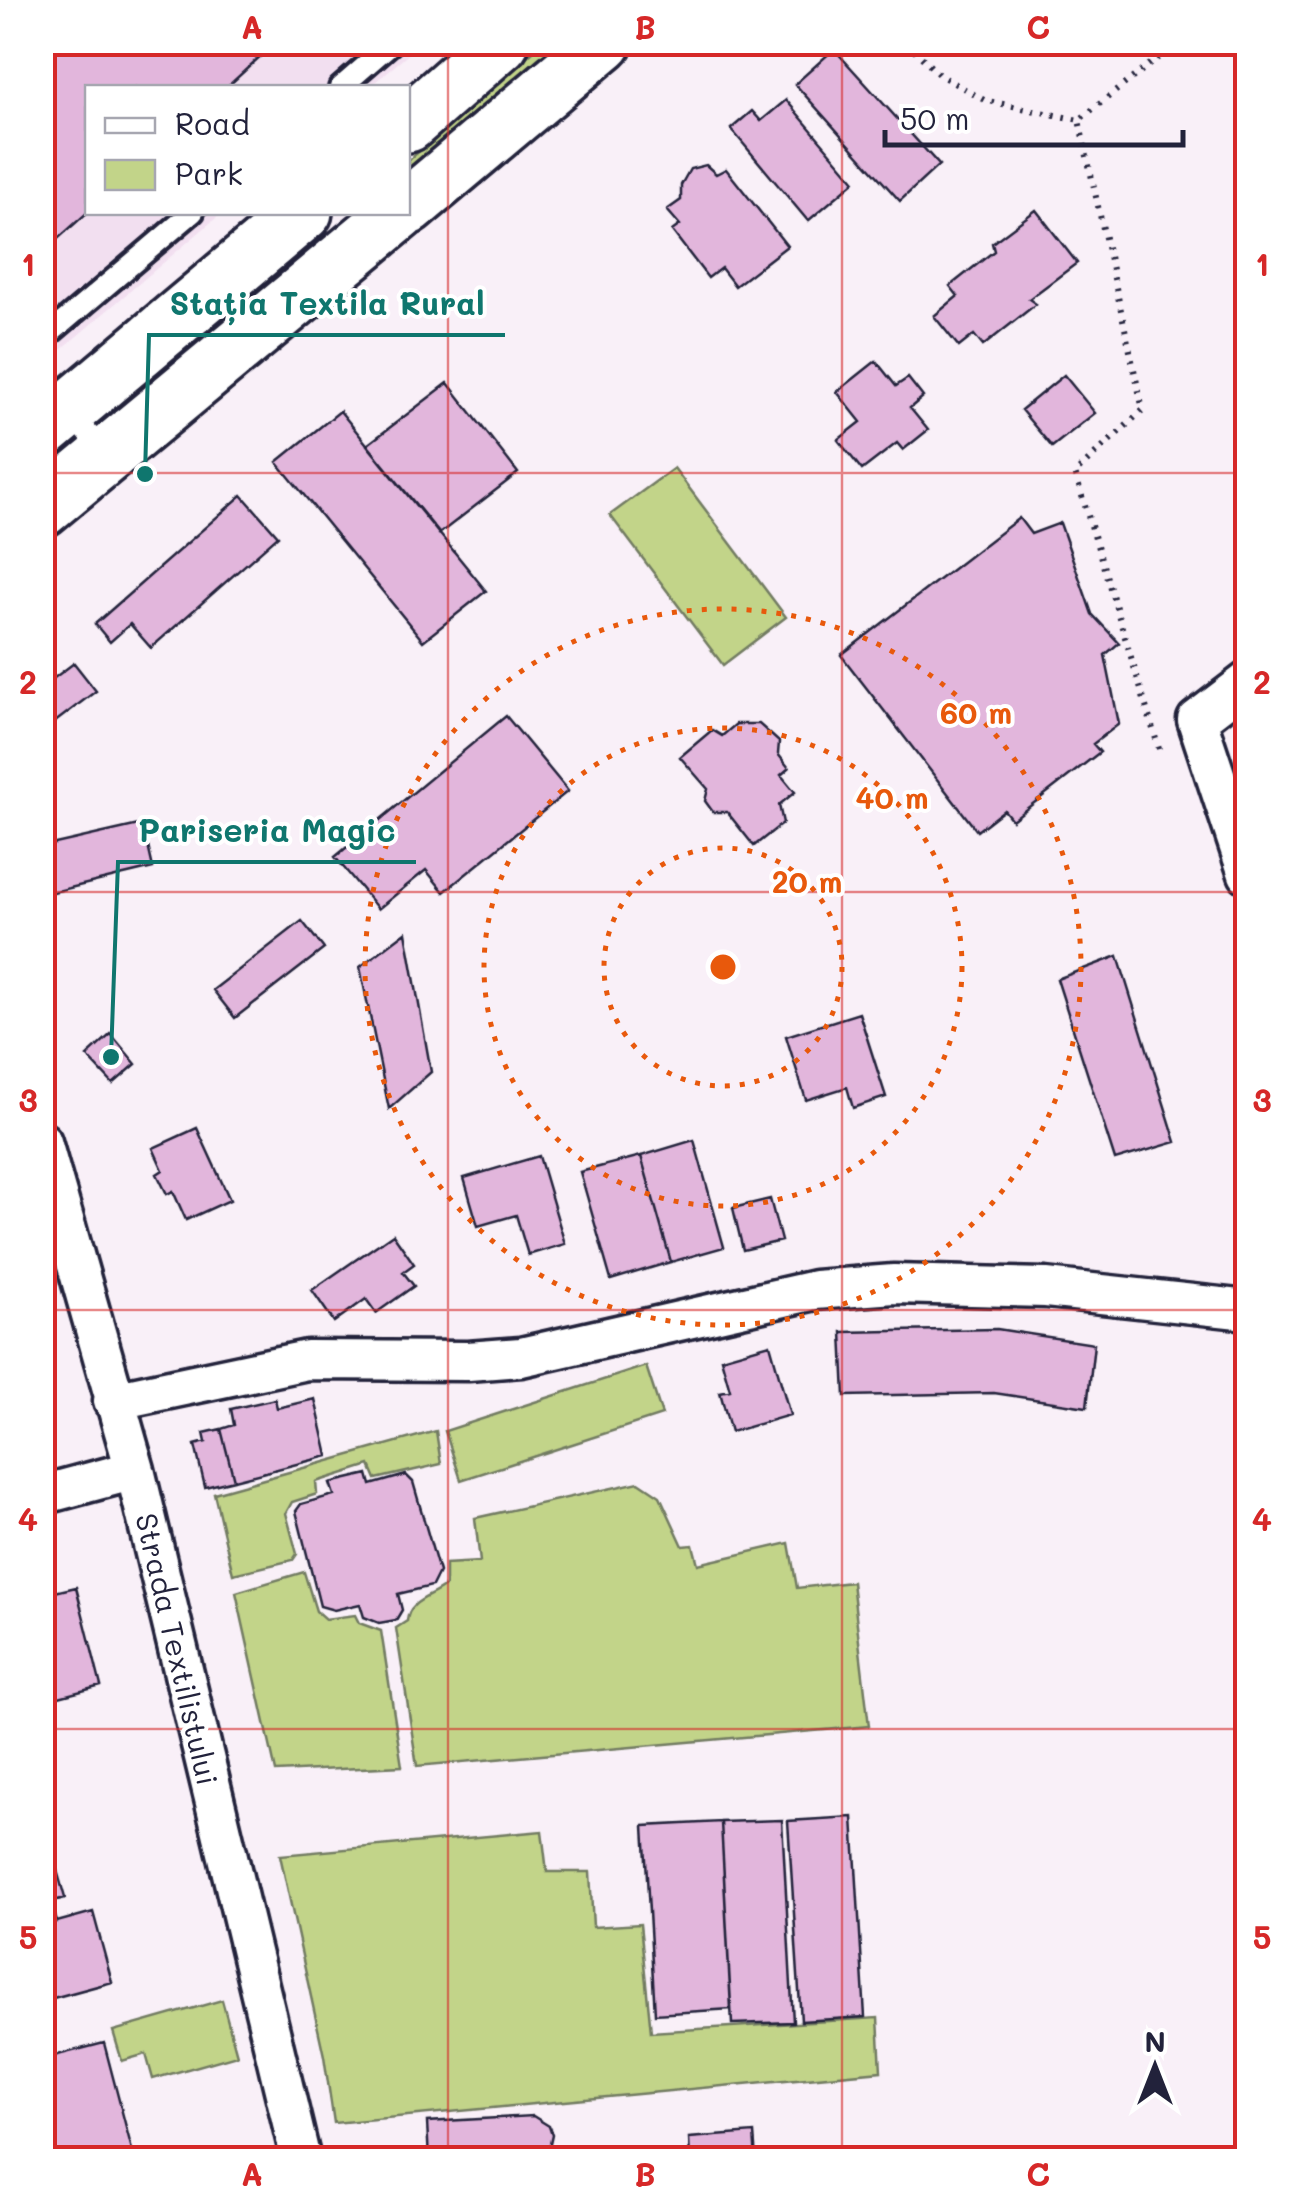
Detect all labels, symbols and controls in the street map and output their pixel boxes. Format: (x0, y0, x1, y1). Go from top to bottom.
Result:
text: A (241, 5, 263, 47)
text: B (634, 5, 656, 47)
text: C (1026, 5, 1050, 47)
legend (85, 85, 410, 215)
scale bar (885, 85, 1182, 147)
text: 50 m (900, 98, 970, 138)
text: Road (175, 103, 250, 143)
text: Park (175, 153, 243, 193)
text: 1 (21, 242, 35, 284)
text: 1 (1255, 242, 1269, 284)
callout: Stația Textila Rural (149, 273, 505, 335)
text: Stația Textila Rural (169, 281, 485, 326)
text: 2 (19, 660, 37, 702)
text: 2 (1253, 660, 1271, 702)
text: 60 m (940, 692, 1012, 732)
text: 40 m (856, 777, 928, 817)
callout: Pariseria Magic (118, 800, 416, 862)
text: Pariseria Magic (138, 808, 396, 850)
text: 20 m (772, 861, 842, 901)
centre of rings (705, 949, 741, 985)
text: 3 (18, 1078, 38, 1120)
text: 3 (1252, 1078, 1272, 1120)
text: 4 (18, 1497, 38, 1539)
text: 4 (1252, 1497, 1272, 1539)
street label: Strada Textilistului (127, 1509, 229, 1789)
text: 5 (19, 1915, 37, 1957)
text: 5 (1253, 1915, 1271, 1957)
north arrow (1105, 2017, 1205, 2117)
text: N (1144, 2023, 1166, 2059)
text: A (241, 2152, 263, 2194)
text: B (634, 2152, 656, 2194)
text: C (1026, 2152, 1050, 2194)

